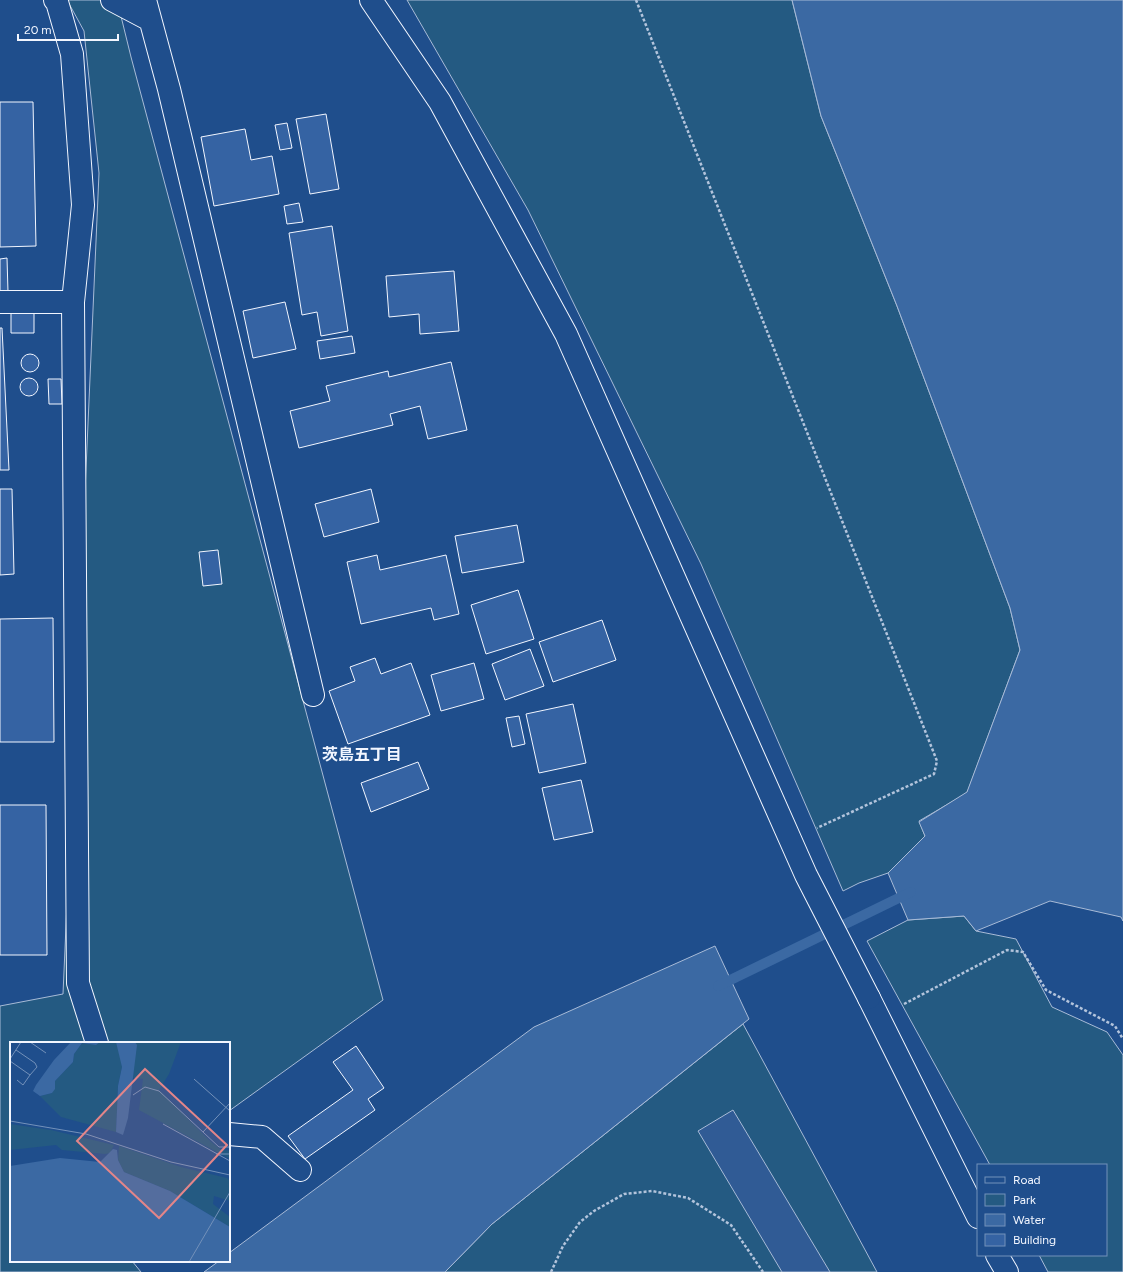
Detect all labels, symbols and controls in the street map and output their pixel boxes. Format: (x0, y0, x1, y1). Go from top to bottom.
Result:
scale bar (18, 16, 118, 42)
text: 20 m (24, 23, 52, 37)
district label: 茨島五丁目 (322, 745, 402, 764)
inset map (10, 1042, 230, 1262)
legend (977, 1164, 1107, 1256)
text: Road (1013, 1173, 1041, 1187)
text: Park (1013, 1193, 1036, 1207)
text: Water (1013, 1213, 1045, 1227)
text: Building (1013, 1233, 1056, 1247)

